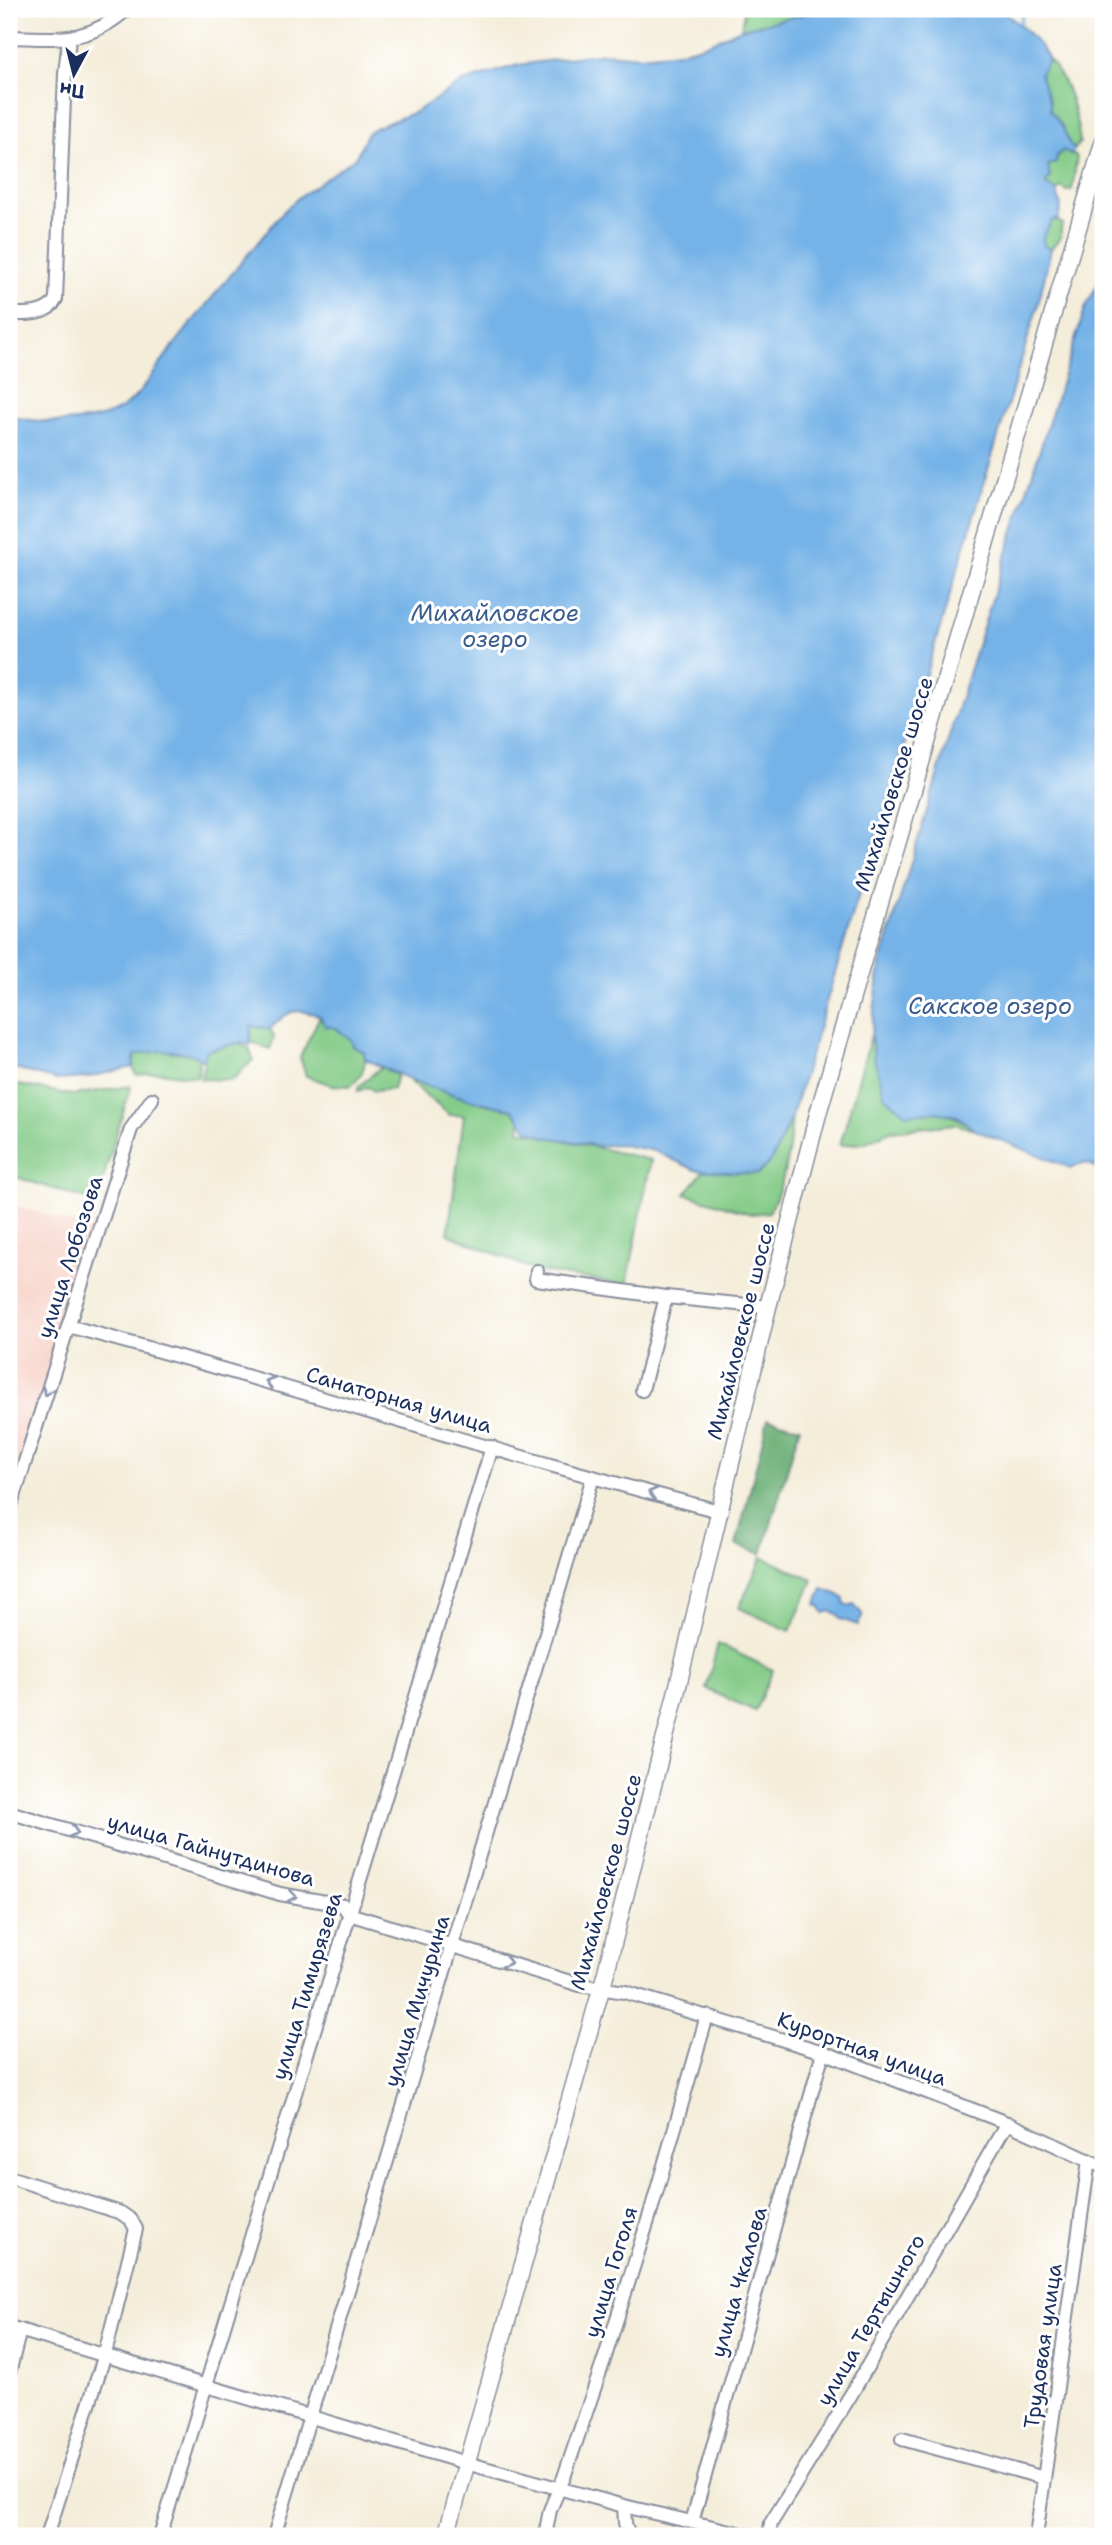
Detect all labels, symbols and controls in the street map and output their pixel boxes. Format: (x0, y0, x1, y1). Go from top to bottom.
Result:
north arrow (38, 38, 108, 108)
text: Пн (58, 76, 86, 104)
water label: Михайловское озеро (411, 598, 579, 654)
street label: Михайловское шоссе (848, 673, 940, 895)
water label: Сакское озеро (908, 991, 1072, 1021)
street label: улица Лобозова (30, 1172, 110, 1342)
street label: Михайловское шоссе (700, 1219, 782, 1443)
street label: Санаторная улица (303, 1360, 495, 1440)
one-way arrow (264, 1375, 276, 1390)
one-way arrow (41, 1385, 56, 1397)
one-way arrow (647, 1487, 659, 1501)
street label: Михайловское шоссе (564, 1771, 648, 1993)
street label: улица Гайнутдинова (104, 1807, 318, 1893)
one-way arrow (68, 1823, 80, 1838)
one-way arrow (286, 1888, 298, 1903)
street label: улица Тимирязева (265, 1889, 349, 2083)
street label: улица Мичурина (378, 1912, 456, 2090)
one-way arrow (500, 1954, 512, 1969)
street label: Курортная улица (773, 2005, 951, 2093)
street label: улица Гоголя (578, 2203, 644, 2341)
street label: улица Чкалова (704, 2203, 774, 2361)
street label: улица Тертышного (810, 2229, 932, 2411)
street label: Трудовая улица (1018, 2262, 1068, 2430)

